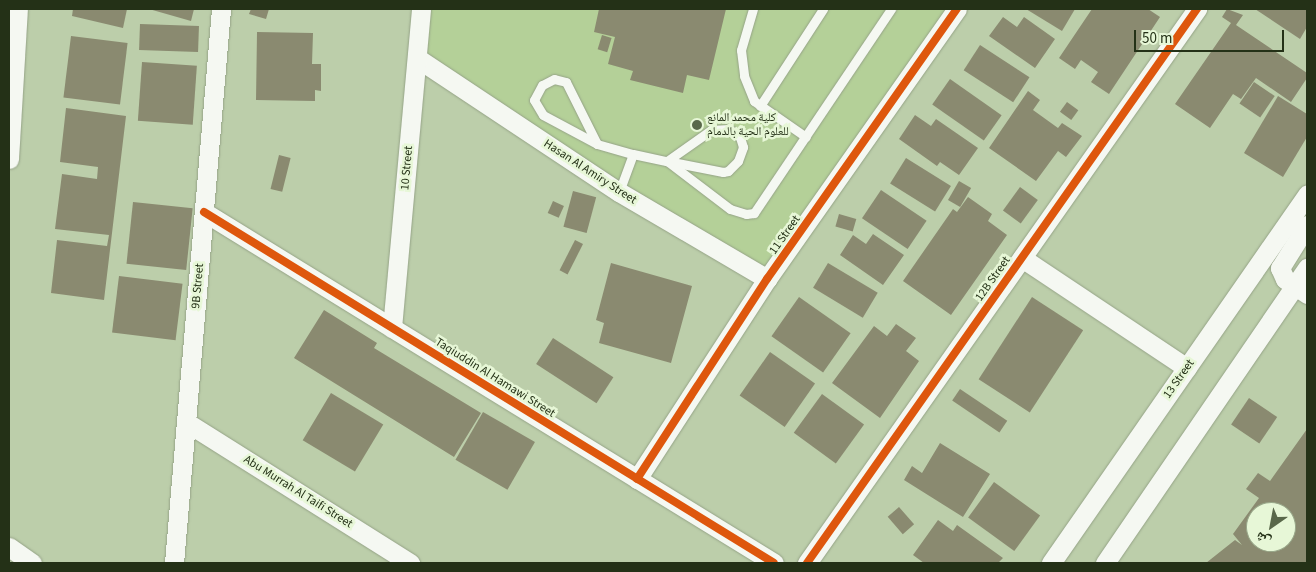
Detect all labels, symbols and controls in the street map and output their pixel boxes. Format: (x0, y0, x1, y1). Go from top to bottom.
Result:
scale bar (1136, 20, 1286, 52)
text: 50 m (1142, 28, 1172, 49)
place label: كلية محمد المانع للعلوم الحية بالدمام (707, 111, 789, 139)
marker: كلية محمد المانع للعلوم الحية بالدمام (691, 119, 703, 131)
street label: Hasan Al Amiry Street (541, 137, 639, 207)
street label: 10 Street (398, 145, 416, 191)
street label: 11 Street (766, 213, 804, 257)
street label: 12B Street (972, 254, 1014, 304)
street label: 9B Street (189, 263, 207, 309)
street label: Taqiuddin Al Hamawi Street (432, 335, 558, 421)
street label: 13 Street (1160, 357, 1198, 401)
street label: Abu Murrah Al Taifi Street (241, 453, 355, 531)
north arrow (1246, 502, 1296, 552)
text: ش (1252, 526, 1275, 551)

